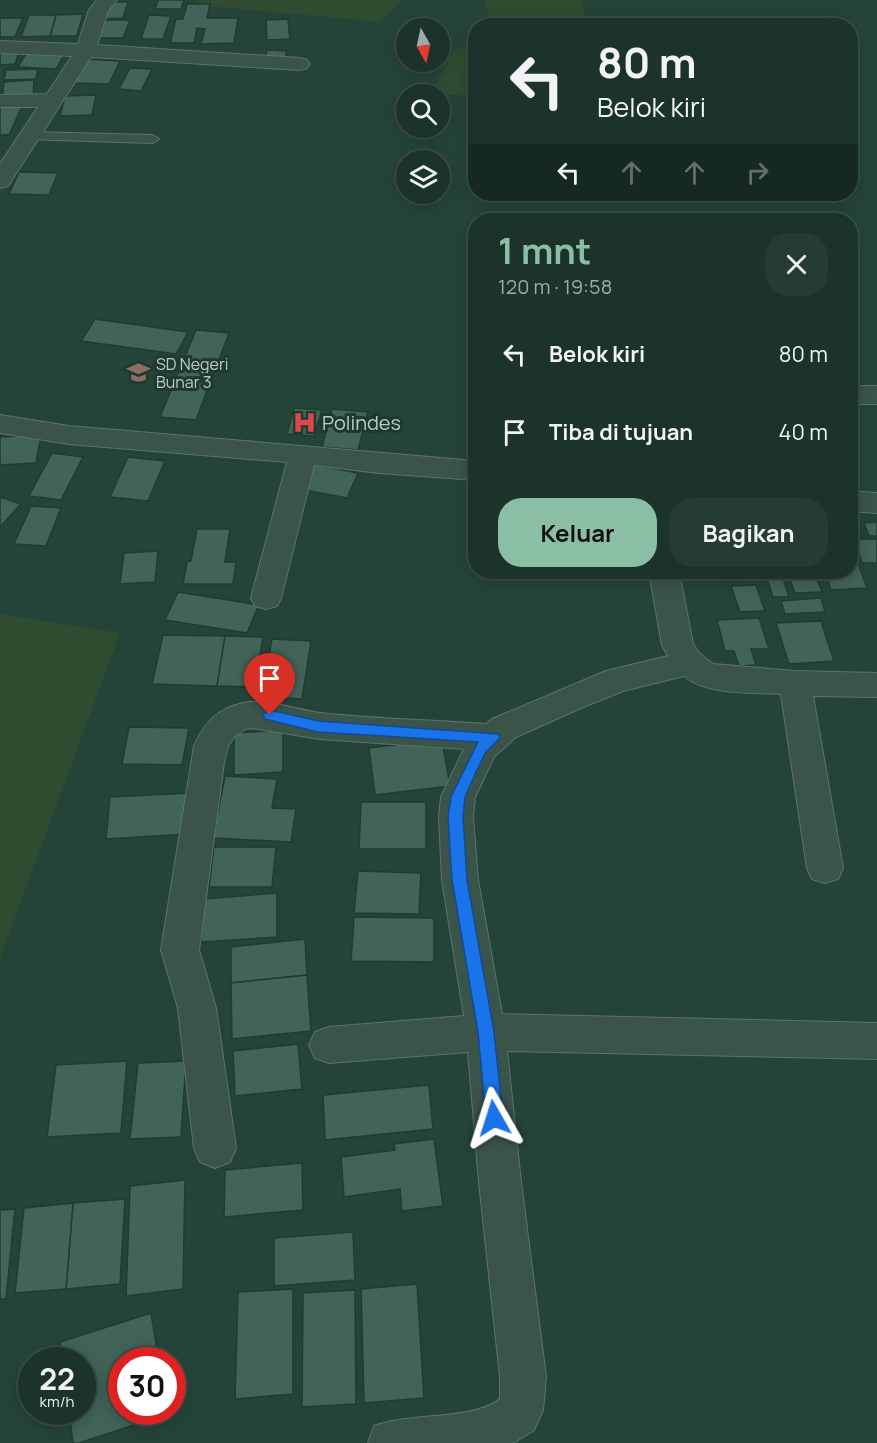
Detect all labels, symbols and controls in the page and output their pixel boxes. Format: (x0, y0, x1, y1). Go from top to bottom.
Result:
north arrow (396, 18, 450, 72)
map controls (396, 18, 450, 204)
text: 80 m (597, 33, 697, 91)
icon: left (498, 42, 576, 120)
button: search (396, 84, 450, 138)
text: Belok kiri (597, 88, 706, 125)
button: layers (396, 150, 450, 204)
icon: left (552, 156, 585, 189)
icon: ahead (615, 156, 648, 189)
icon: ahead (678, 156, 711, 189)
icon: right (741, 156, 774, 189)
text: 1 mnt (498, 226, 591, 275)
button: close (765, 233, 828, 296)
text: 120 m · 19:58 (498, 273, 612, 300)
icon: left (498, 338, 531, 371)
text: Belok kiri (549, 339, 645, 369)
text: 80 m (779, 339, 828, 369)
place label: SD Negeri Bunar 3 (156, 353, 228, 393)
school or university icon: SD Negeri Bunar 3 (125, 360, 151, 386)
hospital icon: Polindes (291, 409, 317, 435)
place label: Polindes (322, 409, 401, 436)
icon: arrive (498, 416, 531, 449)
text: Tiba di tujuan (549, 417, 693, 447)
text: 40 m (779, 417, 828, 447)
button: Keluar (498, 498, 657, 567)
button: Bagikan (669, 498, 828, 567)
pin (244, 653, 295, 715)
icon: arrive (253, 662, 286, 695)
position arrow (462, 1086, 526, 1150)
speed limit sign: 30 (108, 1347, 186, 1425)
text: 22 (39, 1358, 75, 1399)
text: km/h (40, 1391, 74, 1412)

